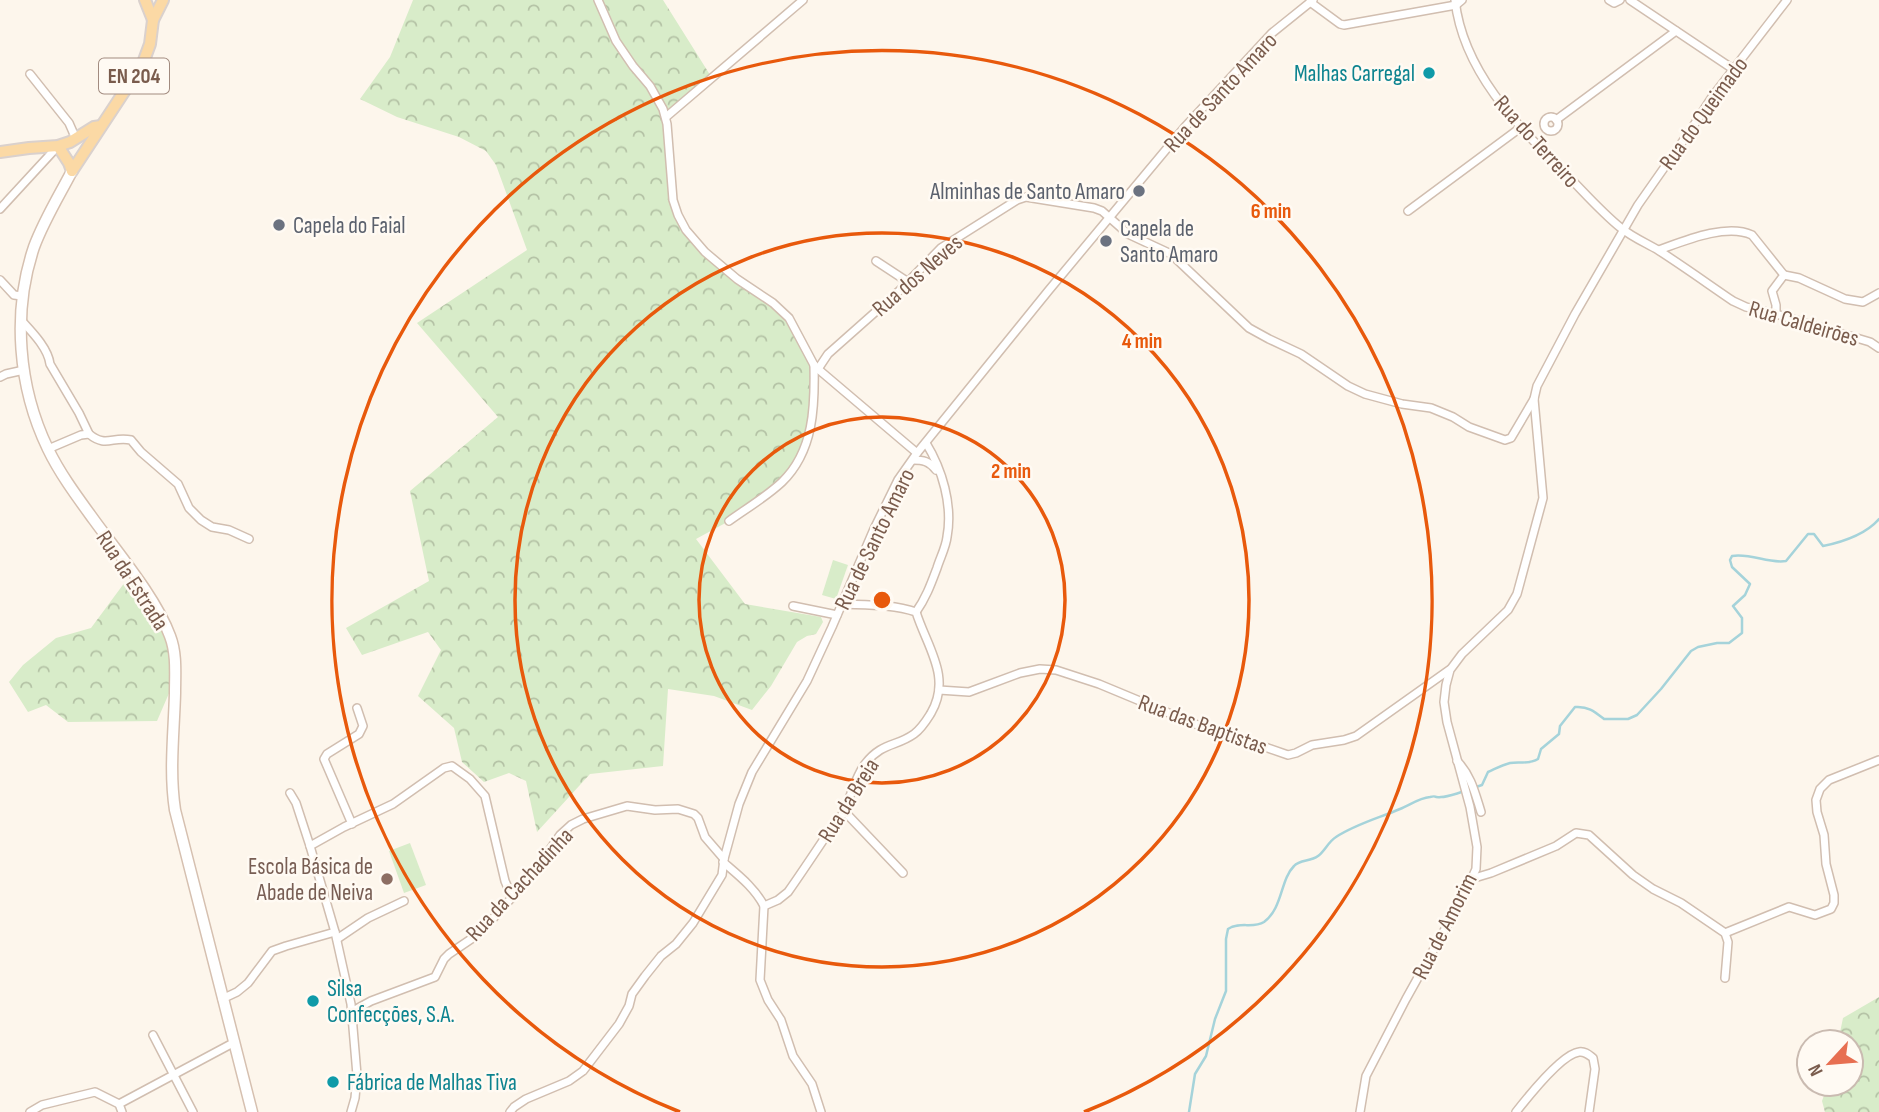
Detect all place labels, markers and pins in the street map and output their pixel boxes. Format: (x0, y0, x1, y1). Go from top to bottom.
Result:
place label: Malhas Carregal (1294, 60, 1415, 88)
marker: Malhas Carregal (1421, 65, 1437, 81)
place label: Alminhas de Santo Amaro (929, 178, 1125, 206)
marker: Alminhas de Santo Amaro (1131, 183, 1147, 199)
place label: Capela do Faial (293, 212, 406, 240)
place label: Capela de Santo Amaro (1120, 215, 1218, 269)
marker: Capela do Faial (271, 217, 287, 233)
marker: Capela de Santo Amaro (1098, 233, 1114, 249)
centre of rings (870, 588, 894, 612)
place label: Escola Básica de Abade de Neiva (248, 853, 373, 907)
marker: Escola Básica de Abade de Neiva (379, 871, 395, 887)
place label: Silsa Confecções, S.A. (327, 975, 455, 1029)
marker: Silsa Confecções, S.A. (305, 993, 321, 1009)
place label: Fábrica de Malhas Tiva (347, 1069, 517, 1097)
marker: Fábrica de Malhas Tiva (325, 1074, 341, 1090)

